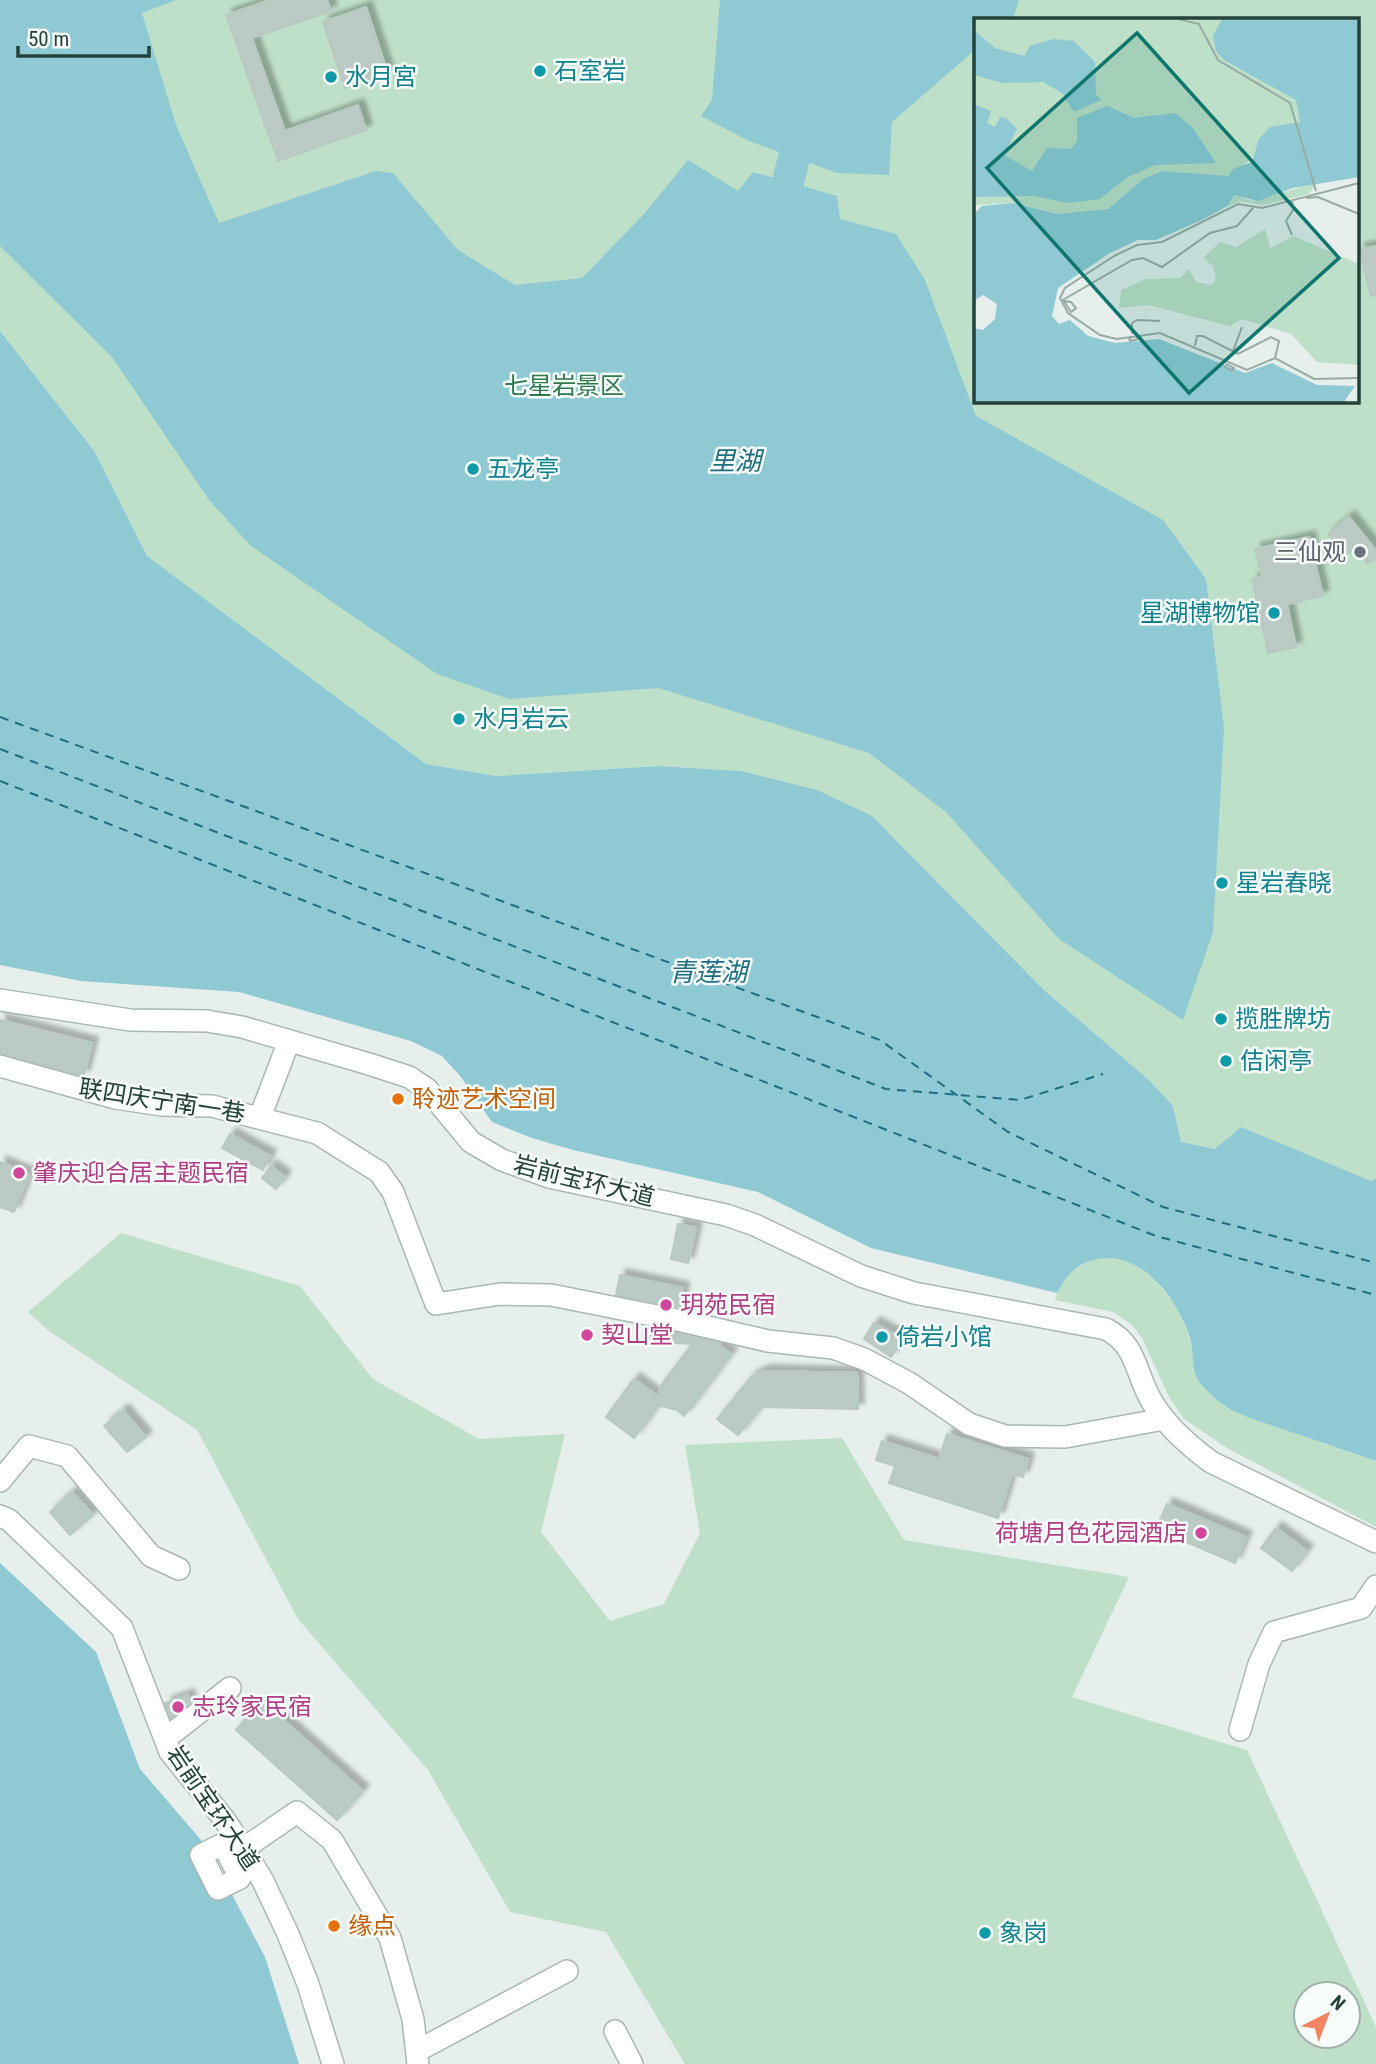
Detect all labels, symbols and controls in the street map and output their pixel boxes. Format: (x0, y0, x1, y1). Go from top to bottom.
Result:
scale bar (18, 14, 149, 58)
inset map (974, 18, 1358, 402)
text: 50 m (28, 27, 69, 51)
place label: 石室岩 (554, 57, 626, 85)
place label: 水月宮 (345, 63, 417, 91)
marker: 石室岩 (532, 63, 548, 79)
marker: 水月宮 (323, 69, 339, 85)
park label: 七星岩景区 (504, 372, 624, 400)
water label: 里湖 (709, 446, 765, 476)
place label: 五龙亭 (487, 455, 559, 483)
marker: 五龙亭 (465, 461, 481, 477)
place label: 三仙观 (1274, 538, 1346, 566)
marker: 三仙观 (1352, 544, 1368, 560)
place label: 星湖博物馆 (1140, 599, 1260, 627)
marker: 星湖博物馆 (1266, 605, 1282, 621)
place label: 水月岩云 (473, 705, 569, 733)
marker: 水月岩云 (451, 711, 467, 727)
place label: 星岩春晓 (1236, 869, 1332, 897)
marker: 星岩春晓 (1214, 875, 1230, 891)
water label: 青莲湖 (669, 957, 751, 987)
place label: 揽胜牌坊 (1235, 1005, 1331, 1033)
marker: 揽胜牌坊 (1213, 1011, 1229, 1027)
place label: 佶闲亭 (1240, 1047, 1312, 1075)
marker: 佶闲亭 (1218, 1053, 1234, 1069)
street label: 联四庆宁南一巷 (77, 1074, 247, 1128)
place label: 聆迹艺术空间 (412, 1085, 556, 1113)
marker: 聆迹艺术空间 (390, 1091, 406, 1107)
street label: 岩前宝环大道 (511, 1150, 657, 1212)
place label: 肇庆迎合居主题民宿 (33, 1159, 249, 1187)
marker: 肇庆迎合居主题民宿 (11, 1165, 27, 1181)
place label: 玥苑民宿 (680, 1291, 776, 1319)
marker: 玥苑民宿 (658, 1297, 674, 1313)
place label: 契山堂 (601, 1321, 673, 1349)
place label: 倚岩小馆 (896, 1323, 992, 1351)
marker: 契山堂 (579, 1327, 595, 1343)
marker: 倚岩小馆 (874, 1329, 890, 1345)
place label: 荷塘月色花园酒店 (995, 1519, 1187, 1547)
marker: 荷塘月色花园酒店 (1193, 1525, 1209, 1541)
place label: 志玲家民宿 (192, 1693, 312, 1721)
marker: 志玲家民宿 (170, 1699, 186, 1715)
street label: 岩前宝环大道 (161, 1740, 265, 1876)
place label: 缘点 (348, 1912, 396, 1940)
marker: 缘点 (326, 1918, 342, 1934)
place label: 象岗 (999, 1919, 1047, 1947)
marker: 象岗 (977, 1925, 993, 1941)
north arrow (1292, 1980, 1362, 2050)
text: N (1326, 1990, 1350, 2015)

